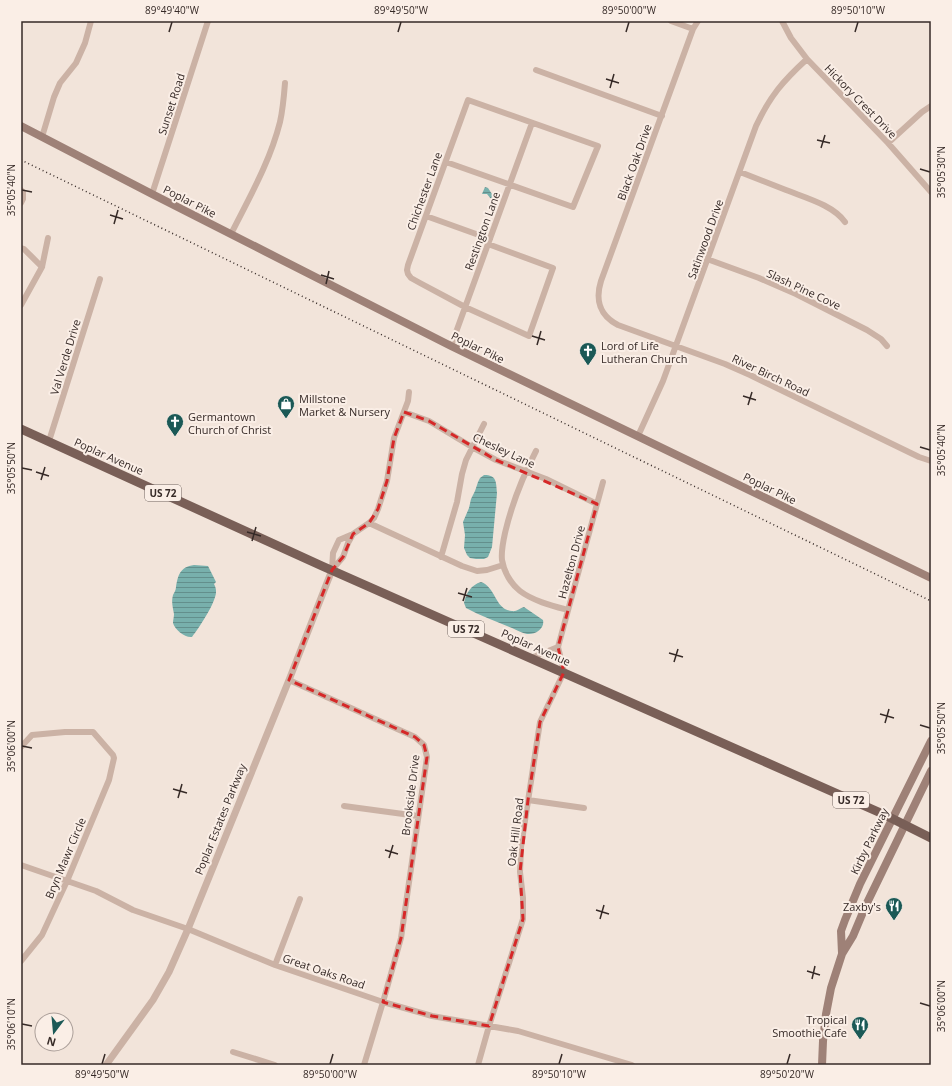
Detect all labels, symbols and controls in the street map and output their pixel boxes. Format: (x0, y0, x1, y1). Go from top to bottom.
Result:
text: 89°49'40"W (145, 3, 200, 17)
text: 89°49'50"W (374, 3, 429, 17)
text: 89°50'00"W (602, 3, 657, 17)
text: 89°50'10"W (831, 3, 886, 17)
street label: Hickory Crest Drive (822, 61, 900, 141)
street label: Sunset Road (154, 71, 188, 137)
street label: Black Oak Drive (613, 122, 655, 202)
text: 35°05'30"N (934, 146, 948, 198)
street label: Chichester Lane (403, 150, 445, 232)
text: 35°05'40"N (4, 164, 18, 216)
street label: Poplar Pike (161, 181, 219, 221)
street label: Restington Lane (461, 190, 503, 272)
street label: Satinwood Drive (684, 197, 726, 281)
street label: Slash Pine Cove (765, 265, 843, 313)
street label: Val Verde Drive (46, 317, 84, 397)
street label: Poplar Pike (449, 328, 507, 366)
place label: Lord of Life Lutheran Church (601, 338, 687, 366)
church icon: Lord of Life Lutheran Church (578, 341, 598, 366)
street label: River Birch Road (730, 350, 812, 400)
place label: Millstone Market & Nursery (299, 391, 391, 419)
shop icon: Millstone Market & Nursery (276, 394, 296, 419)
place label: Germantown Church of Christ (188, 409, 271, 437)
church icon: Germantown Church of Christ (165, 412, 185, 437)
text: 35°05'40"N (934, 424, 948, 476)
street label: Chesley Lane (470, 429, 538, 471)
street label: Poplar Avenue (72, 434, 146, 478)
text: 35°05'50"N (4, 442, 18, 494)
street label: Poplar Pike (741, 469, 799, 507)
road number: US 72 (145, 485, 181, 501)
street label: Hazelton Drive (554, 524, 588, 600)
road number: US 72 (448, 621, 484, 637)
street label: Poplar Avenue (499, 625, 573, 669)
text: 35°05'50"N (934, 702, 948, 754)
text: 35°06'00"N (4, 720, 18, 772)
street label: Brookside Drive (398, 754, 422, 836)
street label: Poplar Estates Parkway (191, 761, 249, 877)
road number: US 72 (833, 792, 869, 808)
street label: Oak Hill Road (503, 797, 527, 867)
street label: Kirby Parkway (846, 805, 892, 877)
street label: Bryn Mawr Circle (41, 815, 89, 901)
restaurant icon: Zaxby's (884, 896, 904, 921)
place label: Zaxby's (843, 899, 881, 914)
street label: Great Oaks Road (281, 950, 367, 992)
text: 35°06'00"N (934, 980, 948, 1032)
text: 35°06'10"N (4, 998, 18, 1050)
north arrow (34, 1012, 74, 1052)
place label: Tropical Smoothie Cafe (772, 1012, 847, 1040)
restaurant icon: Tropical Smoothie Cafe (850, 1015, 870, 1040)
text: N (45, 1034, 57, 1051)
text: 89°49'50"W (75, 1067, 130, 1081)
text: 89°50'00"W (303, 1067, 358, 1081)
text: 89°50'10"W (532, 1067, 587, 1081)
text: 89°50'20"W (760, 1067, 815, 1081)

